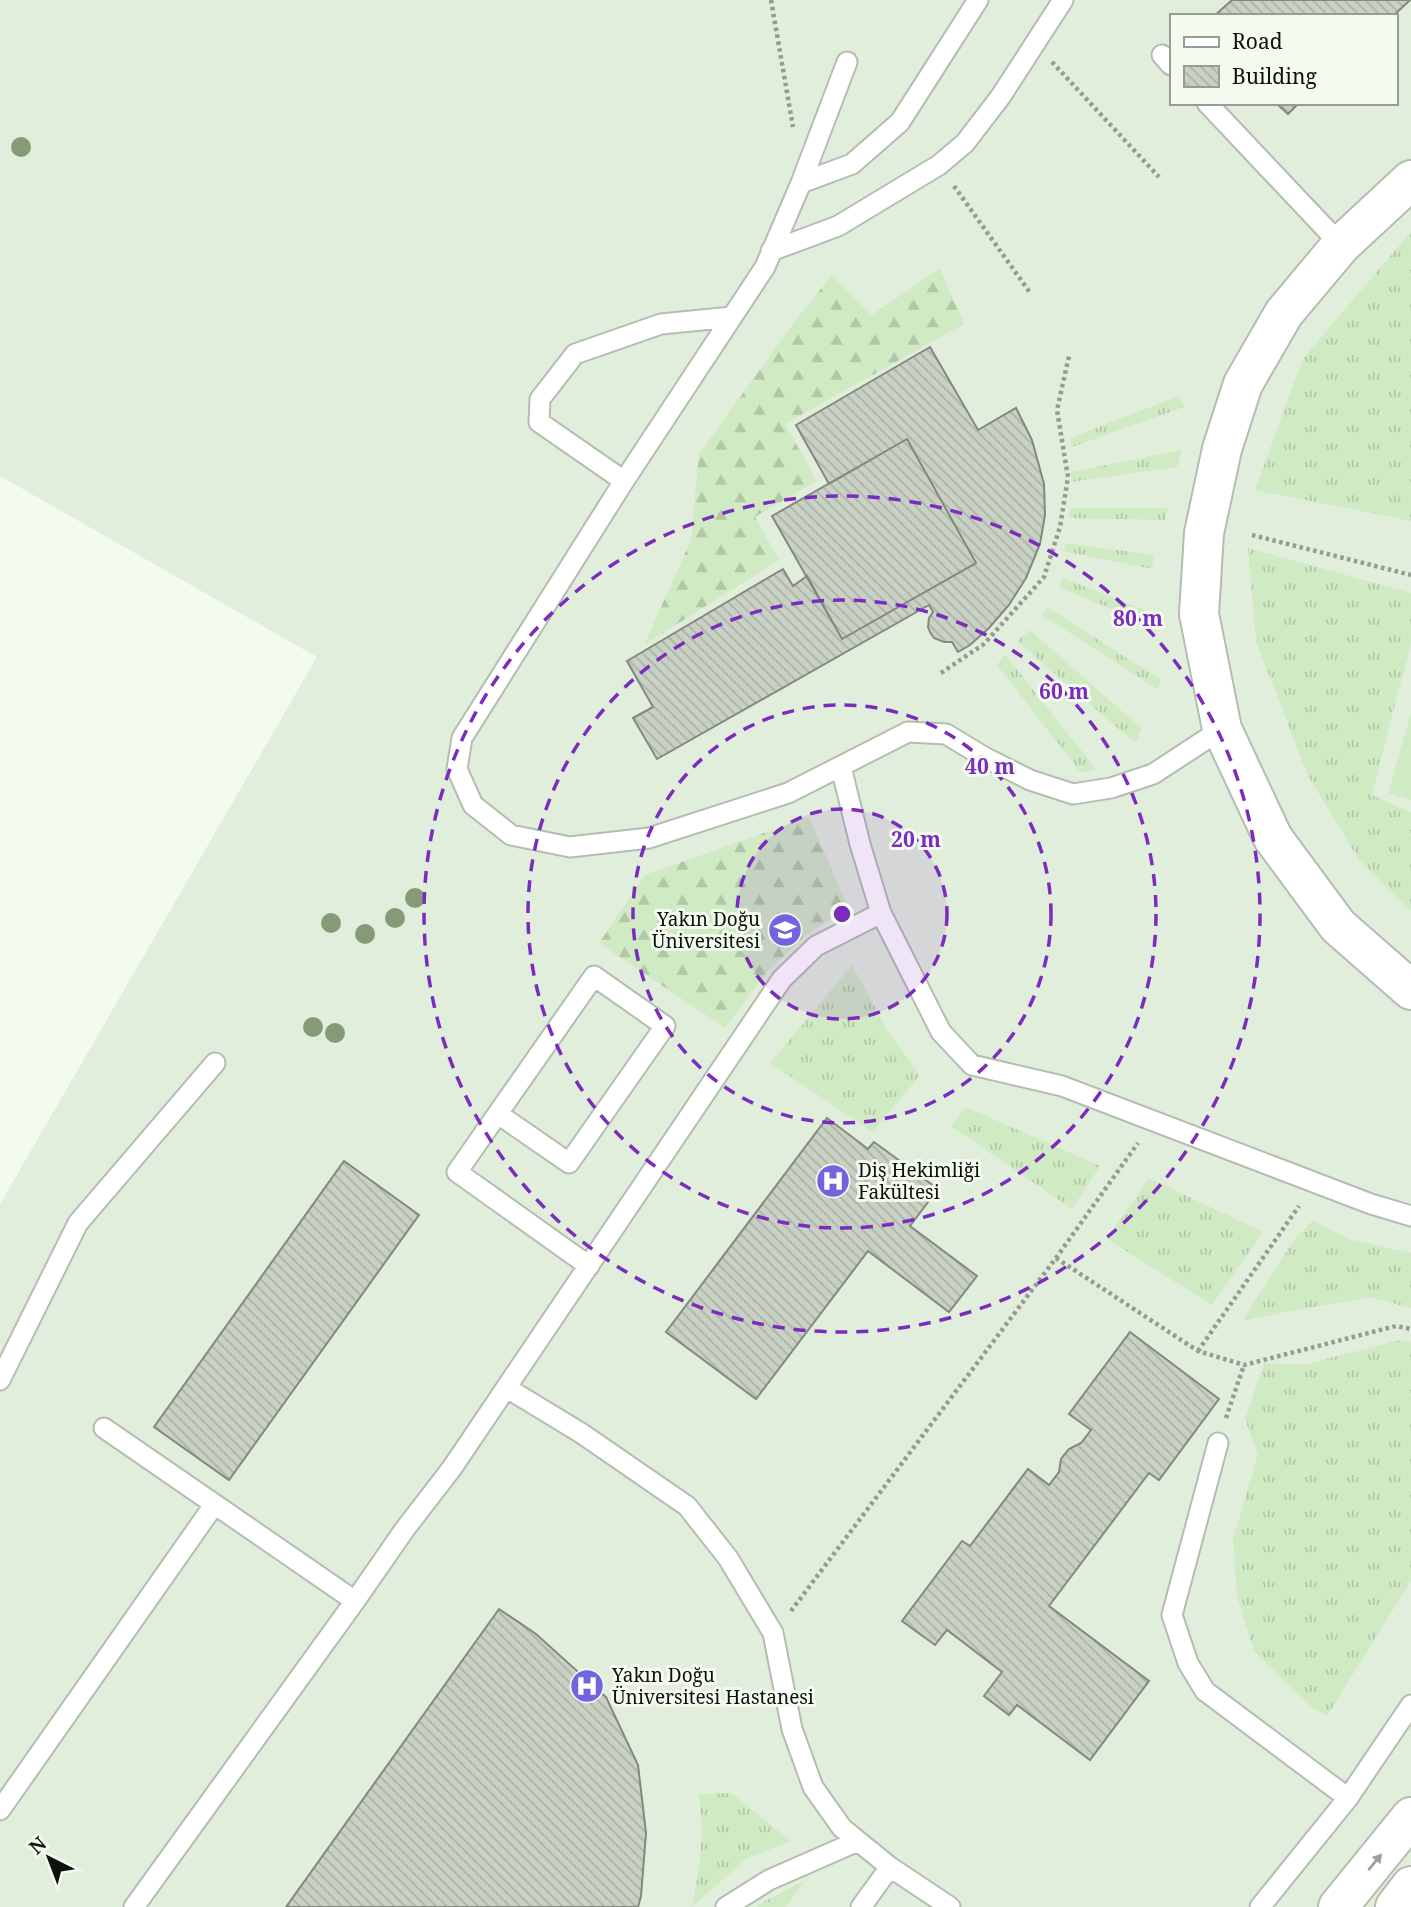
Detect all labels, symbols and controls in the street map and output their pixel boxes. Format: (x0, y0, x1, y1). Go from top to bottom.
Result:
legend (1170, 14, 1397, 105)
text: Road (1232, 27, 1283, 55)
text: Building (1232, 62, 1317, 90)
text: 80 m (1113, 604, 1163, 632)
text: 60 m (1039, 677, 1089, 705)
text: 40 m (965, 752, 1015, 780)
text: 20 m (891, 825, 941, 853)
centre of rings (830, 902, 854, 926)
place label: Yakın Doğu Üniversitesi (652, 906, 760, 954)
school or university icon: Yakın Doğu Üniversitesi (766, 911, 804, 949)
place label: Diş Hekimliği Fakültesi (858, 1157, 980, 1205)
hospital icon: Diş Hekimliği Fakültesi (814, 1162, 852, 1200)
place label: Yakın Doğu Üniversitesi Hastanesi (611, 1662, 814, 1710)
hospital icon: Yakın Doğu Üniversitesi Hastanesi (568, 1667, 606, 1705)
north arrow (14, 1823, 84, 1893)
text: N (23, 1831, 52, 1860)
one-way arrow (1367, 1854, 1382, 1872)

